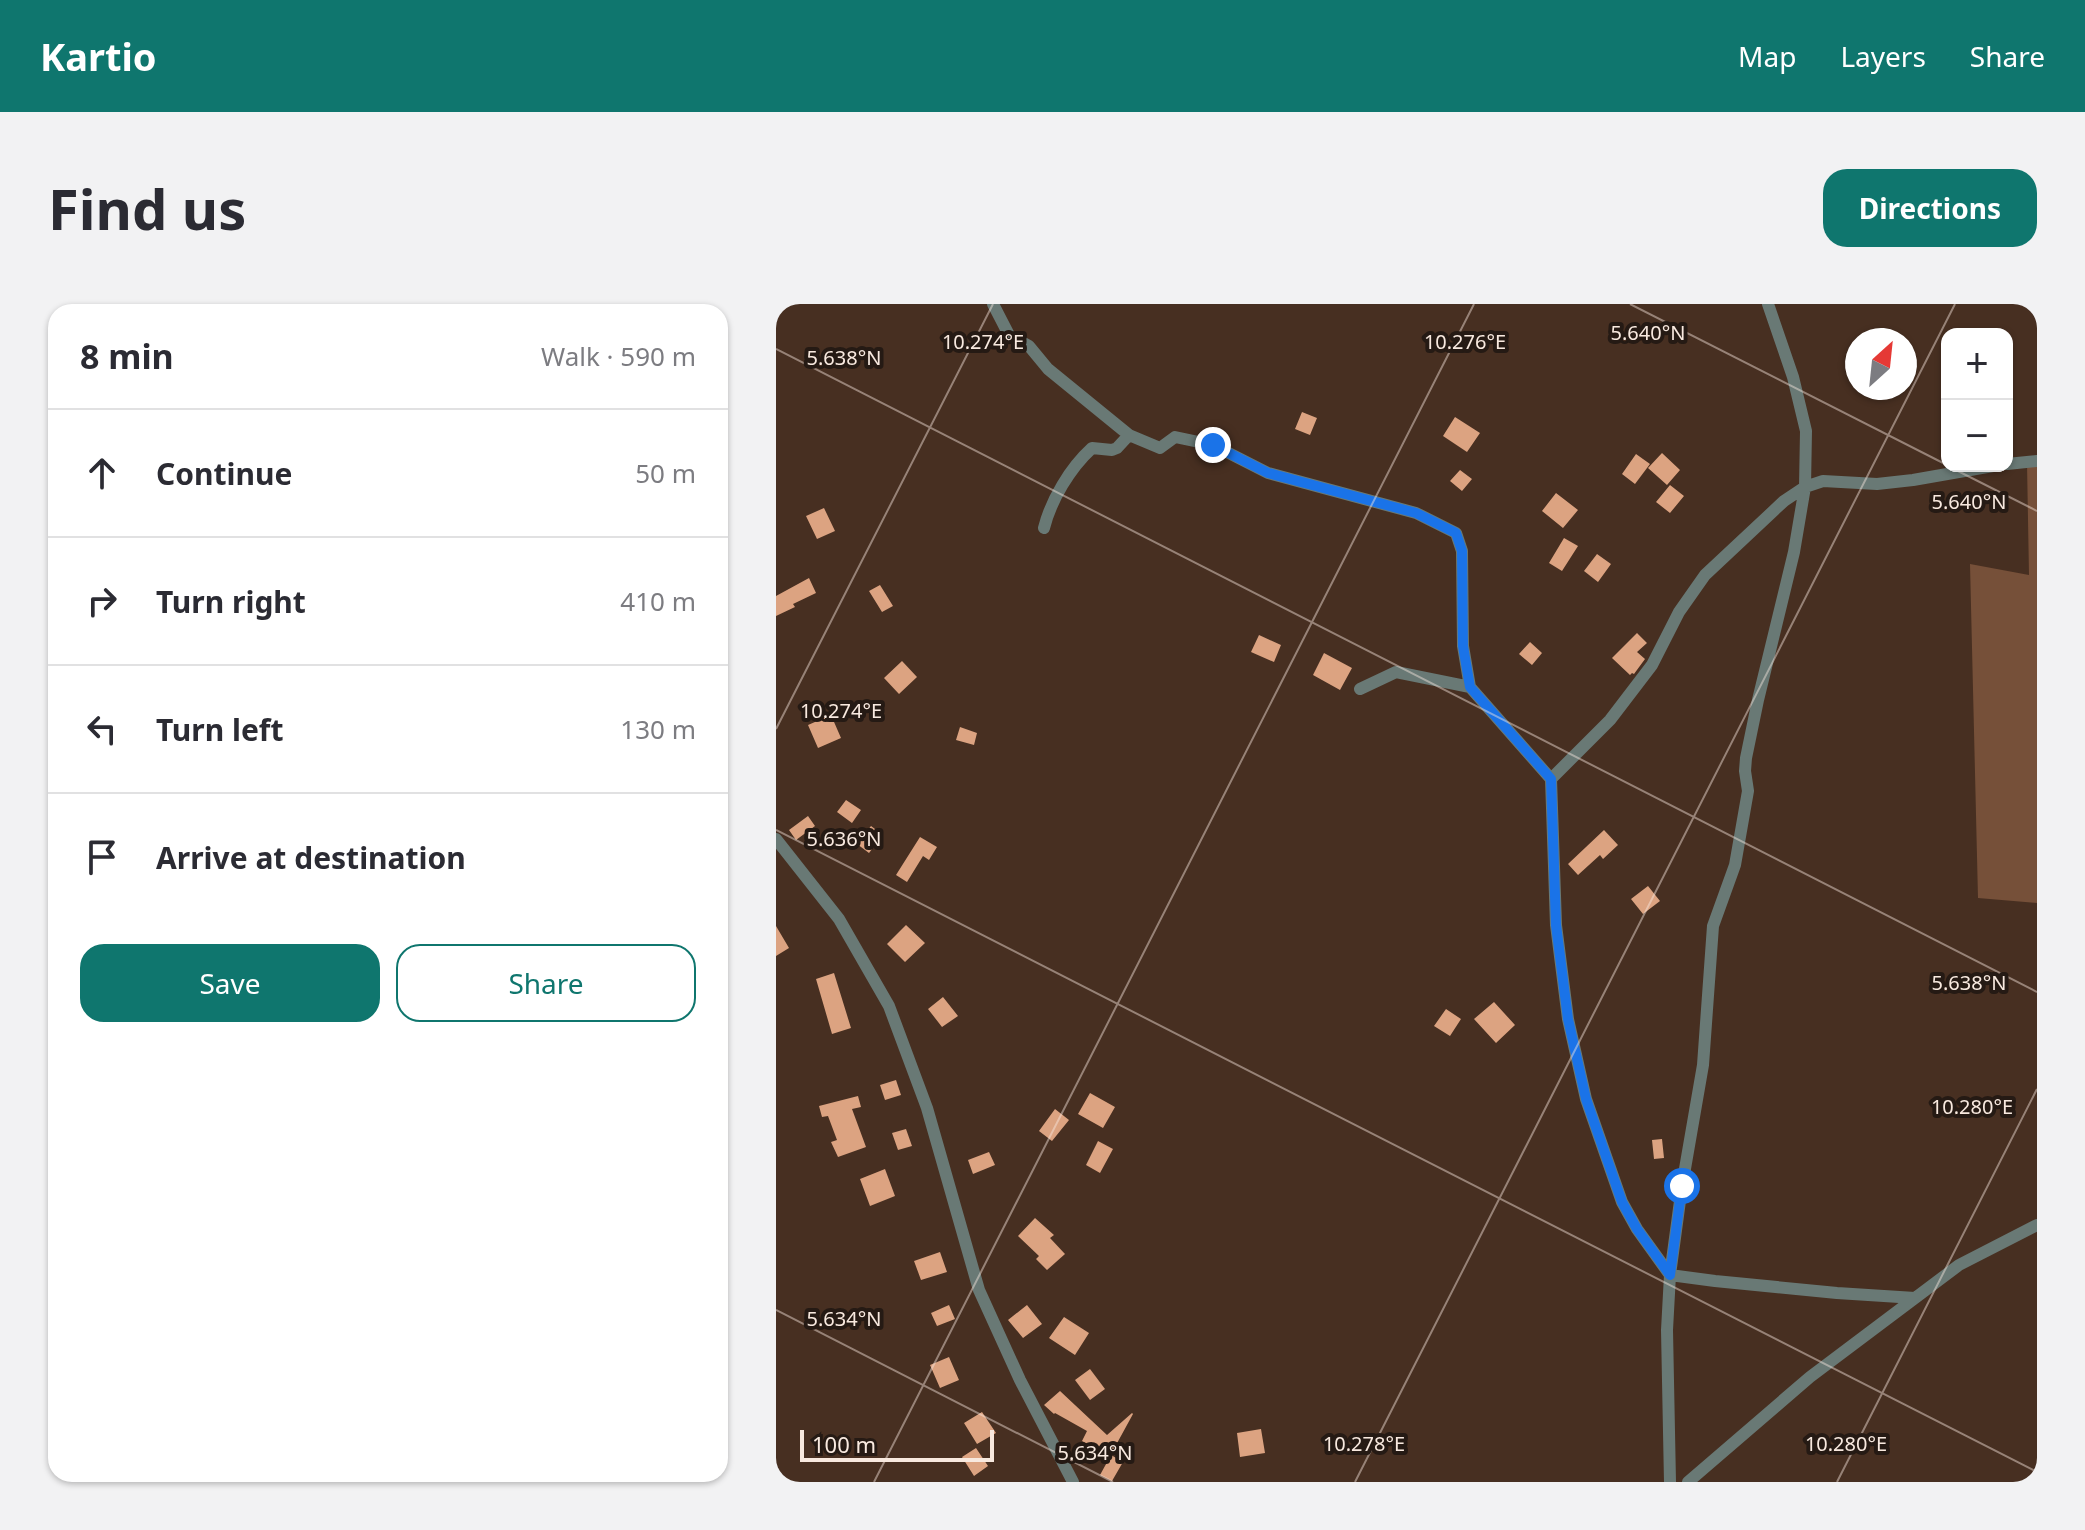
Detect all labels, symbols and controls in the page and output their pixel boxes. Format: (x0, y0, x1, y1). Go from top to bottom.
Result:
text: Kartio (40, 30, 157, 82)
text: Map (1738, 37, 1796, 75)
text: Layers (1840, 37, 1926, 75)
text: Share (1970, 37, 2045, 75)
button: Directions (1823, 169, 2037, 247)
text: Find us (48, 170, 246, 246)
text: 5.640°N (1611, 319, 1685, 346)
text: 10.274°E (942, 328, 1024, 355)
text: 10.276°E (1424, 328, 1506, 355)
north arrow (1845, 328, 1917, 400)
map controls (1941, 328, 2013, 472)
button: + (1941, 328, 2013, 400)
text: 8 min (80, 333, 174, 379)
text: Walk · 590 m (541, 338, 696, 374)
text: 5.638°N (807, 344, 881, 371)
button: − (1941, 400, 2013, 472)
route end (1195, 427, 1231, 463)
icon: ahead (80, 451, 124, 495)
text: Continue (156, 453, 292, 494)
text: 50 m (635, 455, 696, 491)
text: 5.640°N (1932, 488, 2006, 515)
icon: right (80, 579, 124, 623)
text: Turn right (156, 581, 306, 622)
text: 410 m (620, 583, 696, 619)
text: 10.274°E (800, 697, 882, 724)
icon: left (80, 707, 124, 751)
text: Turn left (156, 709, 284, 750)
text: 130 m (620, 711, 696, 747)
text: 5.636°N (807, 825, 881, 852)
icon: arrive (80, 835, 124, 879)
text: Arrive at destination (156, 837, 466, 878)
button: Save (80, 944, 380, 1022)
button: Share (396, 944, 696, 1022)
text: 5.638°N (1932, 969, 2006, 996)
text: 10.280°E (1931, 1093, 2013, 1120)
route start (1664, 1168, 1700, 1204)
text: 5.634°N (807, 1305, 881, 1332)
scale bar (800, 1426, 994, 1462)
text: 100 m (812, 1429, 876, 1459)
text: 10.278°E (1323, 1430, 1405, 1457)
text: 10.280°E (1805, 1430, 1887, 1457)
text: 5.634°N (1058, 1439, 1132, 1466)

